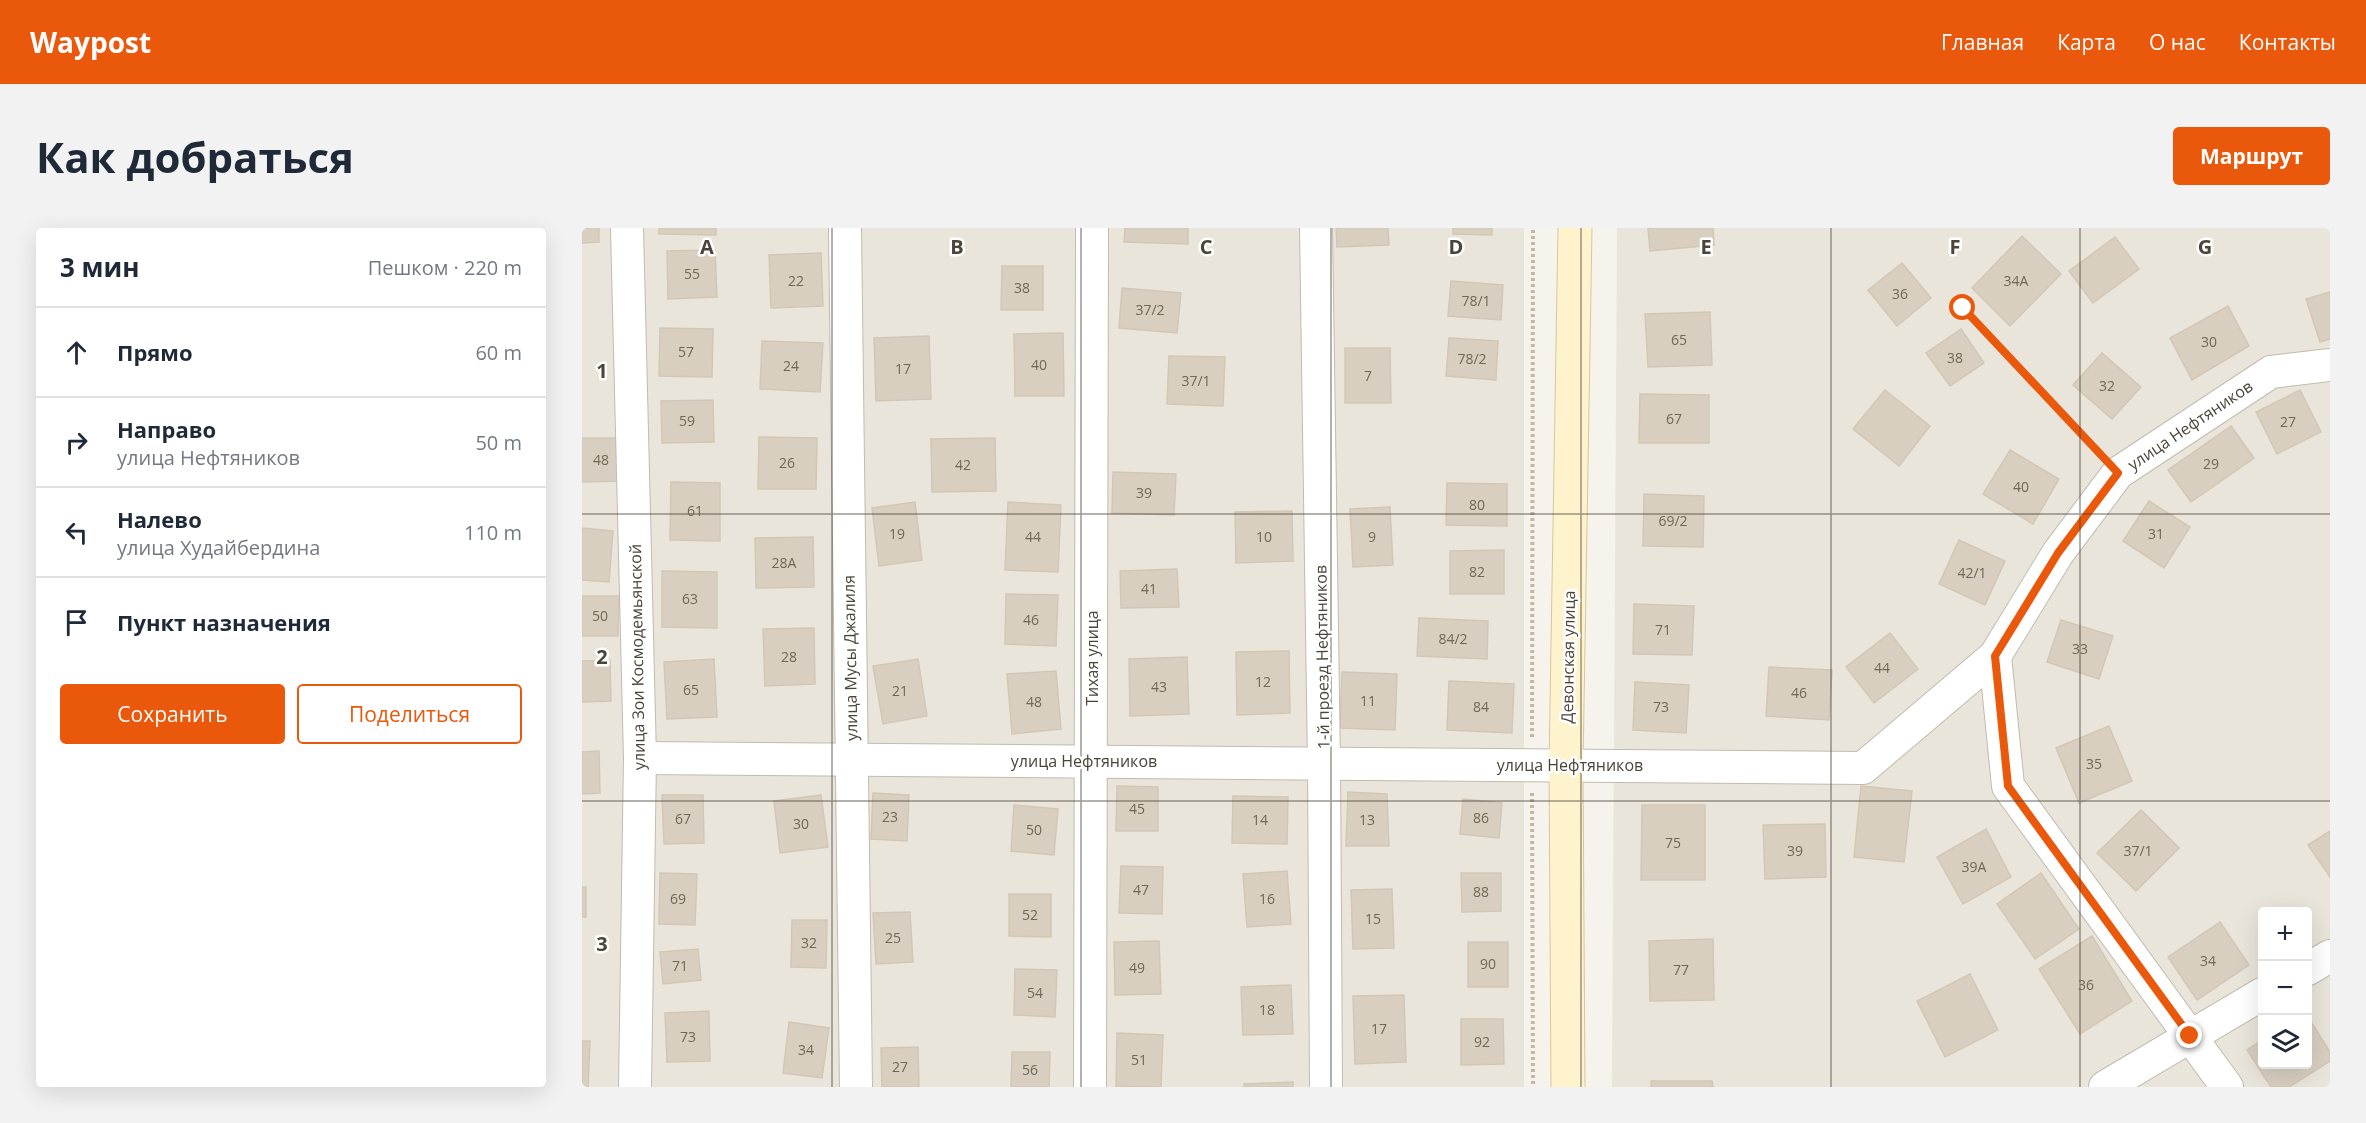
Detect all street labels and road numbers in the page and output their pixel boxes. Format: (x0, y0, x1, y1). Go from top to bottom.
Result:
street label: улица Нефтяников (2123, 375, 2257, 475)
street label: улица Зои Космодемьянской (624, 544, 650, 770)
street label: 1-й проезд Нефтяников (1309, 565, 1335, 749)
street label: улица Мусы Джалиля (838, 575, 862, 741)
street label: Девонская улица (1556, 590, 1580, 724)
street label: Тихая улица (1081, 610, 1103, 706)
street label: улица Нефтяников (1011, 750, 1157, 772)
street label: улица Нефтяников (1497, 754, 1643, 776)

